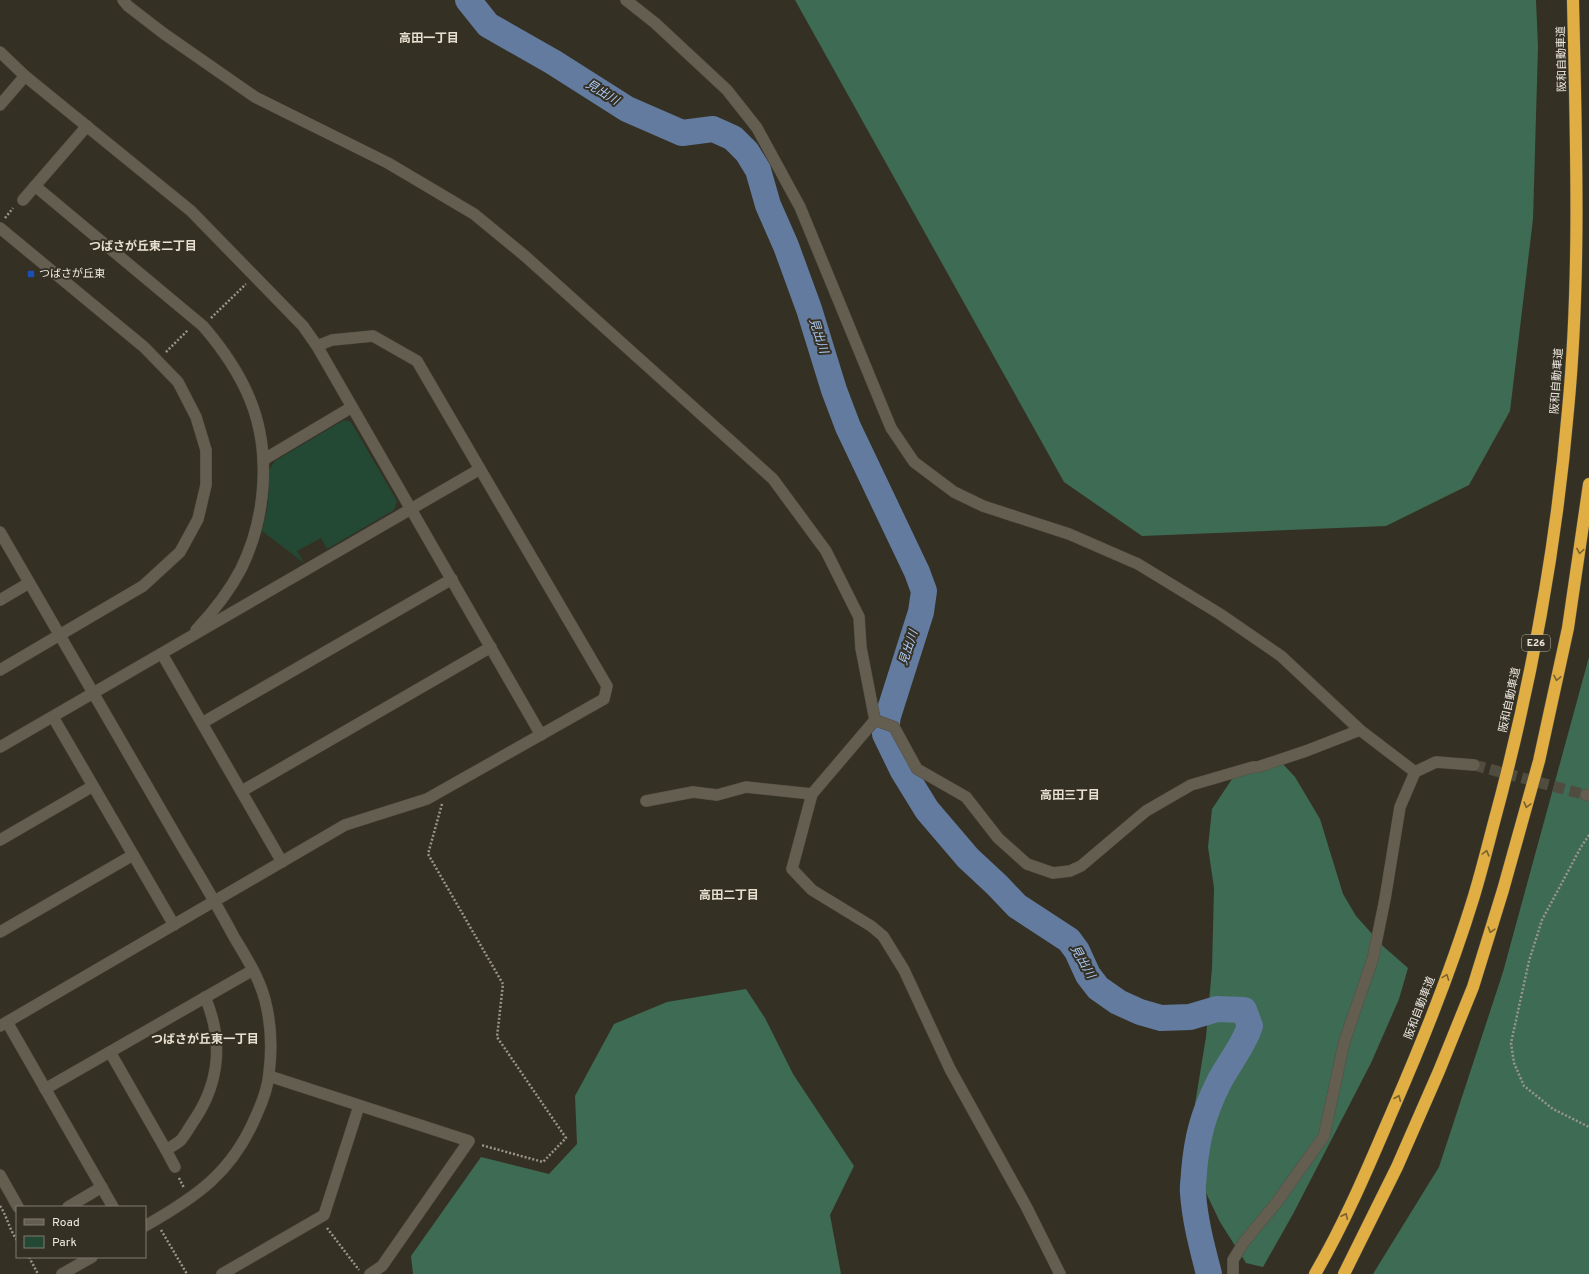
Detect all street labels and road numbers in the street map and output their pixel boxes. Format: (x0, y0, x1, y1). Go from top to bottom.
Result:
street label: 阪和自動車道 (1554, 26, 1570, 92)
street label: 阪和自動車道 (1548, 348, 1566, 414)
road number: E26 (1522, 635, 1550, 651)
street label: 阪和自動車道 (1496, 666, 1524, 734)
street label: 阪和自動車道 (1402, 975, 1438, 1041)

